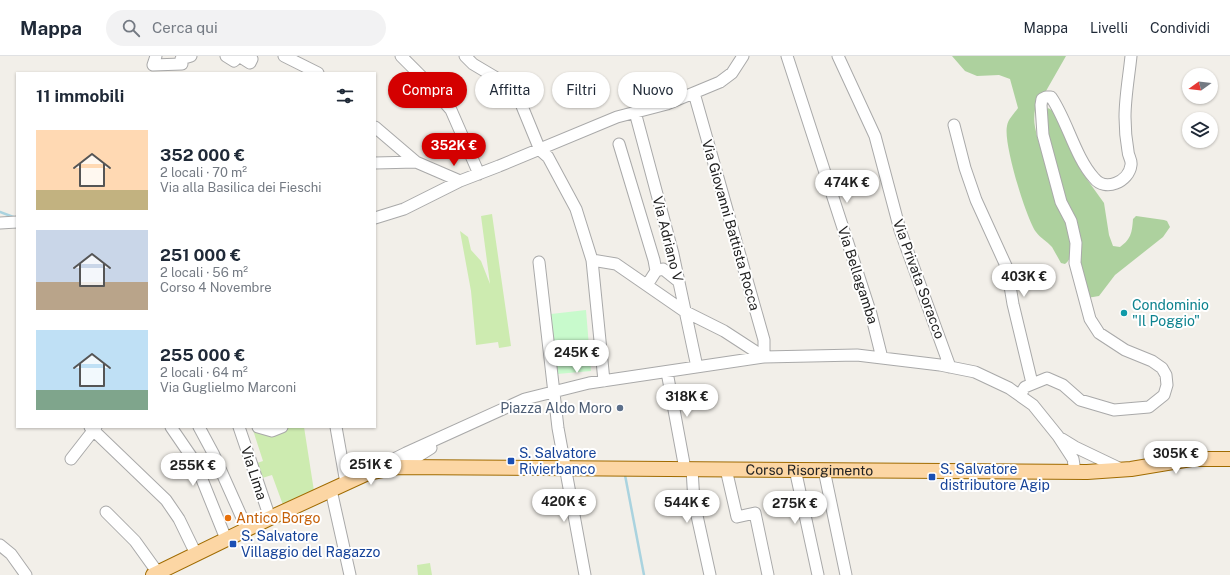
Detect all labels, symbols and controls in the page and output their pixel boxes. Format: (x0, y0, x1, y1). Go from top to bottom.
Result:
search box (106, 10, 386, 46)
text: Mappa (20, 17, 82, 39)
icon: search (120, 17, 142, 39)
text: Cerca qui (152, 19, 218, 36)
text: Mappa (1024, 20, 1068, 36)
text: Livelli (1090, 20, 1128, 36)
text: Condividi (1150, 20, 1210, 36)
north arrow (1182, 68, 1218, 104)
map controls (1182, 68, 1218, 148)
chip: Compra (388, 72, 467, 108)
chip: Affitta (475, 72, 544, 108)
chip: Filtri (552, 72, 610, 108)
chip: Nuovo (618, 72, 687, 108)
icon: filters (334, 85, 356, 107)
text: 11 immobili (36, 86, 124, 106)
button: layers (1182, 112, 1218, 148)
pin: 352K € (421, 133, 487, 167)
text: 352K € (431, 138, 477, 153)
street label: Via Giovanni Battista Rocca (699, 138, 763, 312)
text: 352 000 € (160, 145, 245, 165)
icon: home (68, 146, 116, 194)
text: 2 locali · 70 m² (160, 165, 247, 180)
pin: 474K € (814, 170, 880, 204)
text: 474K € (824, 175, 870, 190)
text: Via alla Basilica dei Fieschi (160, 180, 321, 195)
street label: Via Adriano V (650, 195, 686, 284)
street label: Via Privata Soracco (890, 217, 948, 341)
street label: Via Bellagamba (835, 224, 881, 326)
text: 251 000 € (160, 245, 241, 265)
icon: home (68, 246, 116, 294)
pin: 403K € (991, 264, 1057, 298)
text: 2 locali · 56 m² (160, 265, 248, 280)
text: 403K € (1001, 269, 1047, 284)
text: Corso 4 Novembre (160, 280, 272, 295)
place label: Condominio "Il Poggio" (1132, 297, 1209, 329)
marker: Condominio "Il Poggio" (1119, 308, 1129, 318)
pin: 245K € (544, 340, 610, 374)
text: 255 000 € (160, 345, 245, 365)
text: 245K € (554, 345, 600, 360)
icon: home (68, 346, 116, 394)
text: 2 locali · 64 m² (160, 365, 248, 380)
text: Via Guglielmo Marconi (160, 380, 296, 395)
pin: 318K € (654, 384, 720, 418)
text: 318K € (665, 389, 709, 404)
place label: Piazza Aldo Moro (500, 400, 612, 416)
marker: Piazza Aldo Moro (615, 403, 625, 413)
pin: 305K € (1143, 441, 1209, 475)
street label: Via Lima (238, 444, 270, 502)
place label: S. Salvatore Rivierbanco (519, 445, 596, 477)
text: 305K € (1153, 446, 1199, 461)
pin: 251K € (338, 452, 404, 486)
pin: 255K € (160, 453, 226, 487)
marker: S. Salvatore Rivierbanco (506, 456, 516, 466)
text: 251K € (349, 457, 393, 472)
text: 255K € (170, 458, 216, 473)
place label: S. Salvatore distributore Agip (940, 461, 1050, 493)
street label: Corso Risorgimento (745, 462, 873, 478)
marker: S. Salvatore distributore Agip (927, 472, 937, 482)
pin: 420K € (531, 489, 597, 523)
pin: 544K € (654, 490, 720, 524)
pin: 275K € (762, 491, 828, 525)
text: 420K € (541, 494, 587, 509)
text: 544K € (664, 495, 710, 510)
text: 275K € (772, 496, 818, 511)
place label: Antico Borgo (236, 510, 320, 526)
marker: Antico Borgo (223, 513, 233, 523)
place label: S. Salvatore Villaggio del Ragazzo (241, 528, 380, 560)
marker: S. Salvatore Villaggio del Ragazzo (228, 539, 238, 549)

